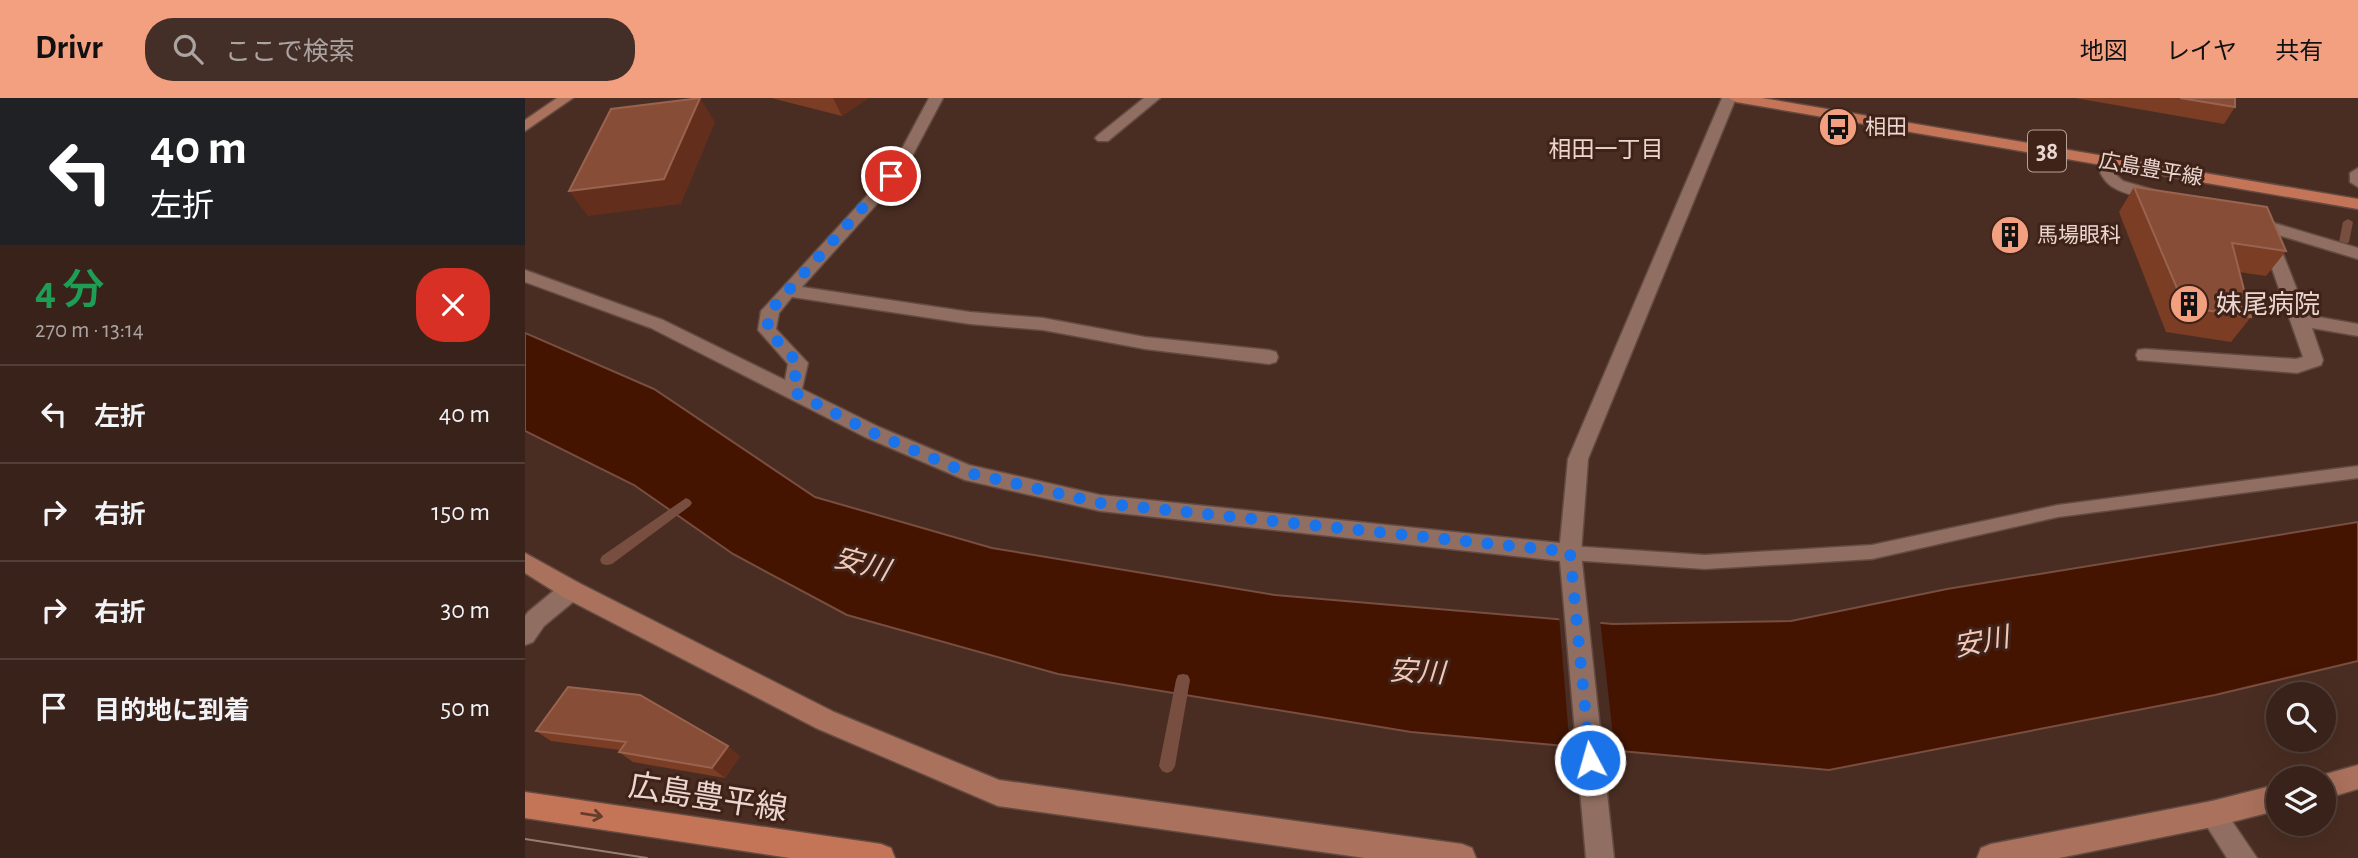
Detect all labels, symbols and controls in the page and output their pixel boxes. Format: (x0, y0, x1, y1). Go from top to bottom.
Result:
search box (145, 18, 635, 81)
icon: search (169, 30, 207, 68)
text: Drivr (35, 32, 103, 65)
text: ここで検索 (225, 39, 355, 65)
text: 地図 (2080, 40, 2128, 64)
text: レイヤ (2166, 40, 2237, 64)
text: 共有 (2275, 40, 2323, 64)
bus stop icon: 相田 (1817, 106, 1859, 148)
place label: 相田 (1865, 116, 1907, 138)
text: 40 m (150, 124, 247, 173)
icon: left (35, 126, 126, 217)
road number: 38 (2028, 130, 2066, 172)
district label: 相田一丁目 (1549, 137, 1664, 162)
pin (861, 146, 921, 206)
street label: 広島豊平線 (2097, 149, 2205, 189)
icon: arrive (872, 157, 910, 195)
text: 左折 (150, 190, 214, 222)
building icon: 馬場眼科 (1989, 214, 2031, 256)
place label: 馬場眼科 (2037, 224, 2121, 246)
button: close (416, 268, 490, 342)
text: 4 分 (35, 270, 104, 312)
building icon: 妹尾病院 (2168, 283, 2210, 325)
place label: 妹尾病院 (2216, 291, 2320, 318)
text: 270 m · 13:14 (35, 319, 144, 342)
icon: left (35, 395, 73, 433)
text: 40 m (439, 401, 490, 427)
text: 左折 (94, 404, 146, 430)
icon: right (35, 493, 73, 531)
text: 150 m (431, 499, 490, 525)
text: 右折 (94, 502, 146, 528)
water label: 安川 (831, 542, 896, 586)
icon: right (35, 591, 73, 629)
text: 30 m (440, 597, 490, 623)
text: 右折 (94, 600, 146, 626)
water label: 安川 (1951, 621, 2014, 662)
water label: 安川 (1388, 656, 1449, 689)
map controls (2266, 682, 2336, 836)
button: search (2266, 682, 2336, 752)
icon: arrive (35, 689, 73, 727)
text: 50 m (440, 695, 490, 721)
text: 目的地に到着 (94, 698, 250, 724)
position arrow (1553, 723, 1627, 797)
button: layers (2266, 766, 2336, 836)
street label: 広島豊平線 (626, 768, 790, 826)
one-way arrow (581, 809, 603, 822)

